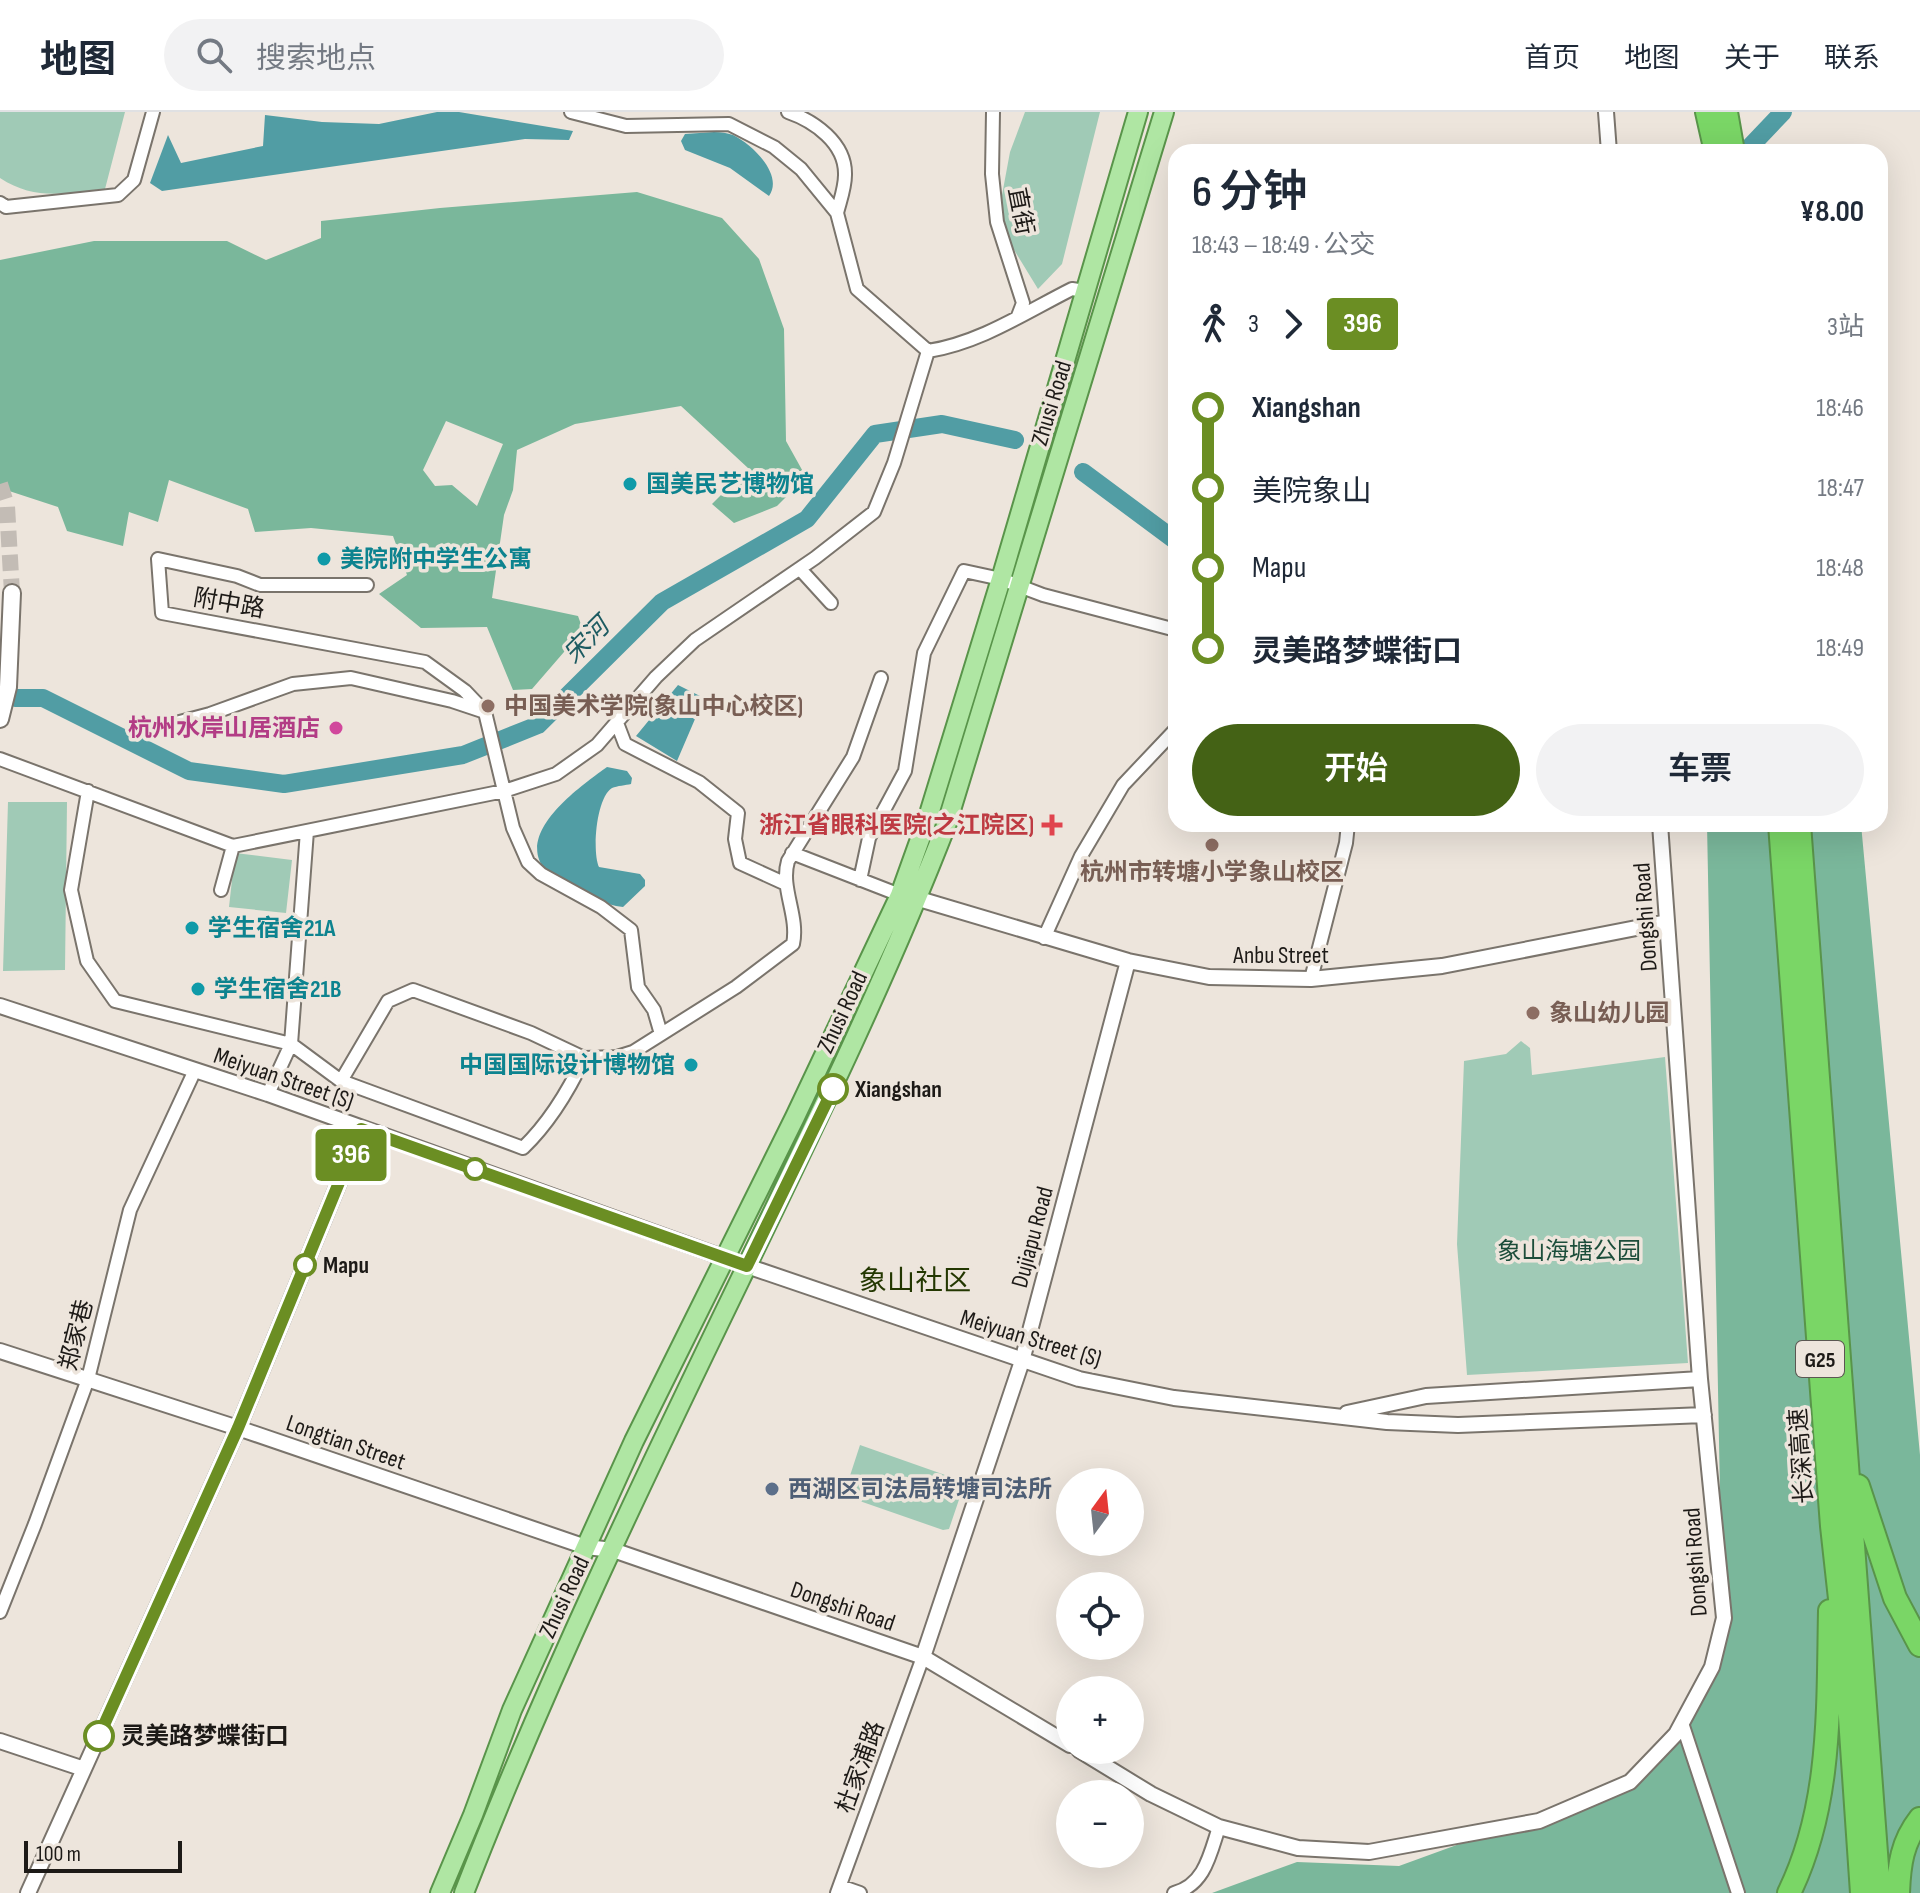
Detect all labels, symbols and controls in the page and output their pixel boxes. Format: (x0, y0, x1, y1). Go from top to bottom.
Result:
search box (164, 19, 724, 91)
icon: search (192, 33, 236, 77)
text: 地图 (40, 38, 116, 83)
text: 搜索地点 (256, 41, 376, 77)
text: 首页 (1524, 42, 1580, 75)
text: 地图 (1624, 42, 1680, 75)
text: 关于 (1724, 42, 1780, 75)
text: 联系 (1824, 42, 1880, 75)
text: 6 分钟 (1192, 166, 1307, 219)
street label: 直街 (1002, 185, 1039, 237)
text: ¥8.00 (1800, 194, 1864, 230)
text: 18:43 – 18:49 · 公交 (1192, 230, 1375, 261)
icon: walk (1192, 302, 1236, 346)
icon: forward (1271, 302, 1315, 346)
text: 396 (1343, 307, 1382, 340)
text: 3 (1248, 309, 1259, 340)
text: 3站 (1827, 312, 1864, 343)
street label: Zhusi Road (1025, 357, 1078, 449)
text: Xiangshan (1252, 390, 1361, 426)
text: 18:46 (1816, 393, 1864, 424)
place label: 国美民艺博物馆 (646, 470, 814, 499)
text: 18:47 (1818, 473, 1864, 504)
text: 美院象山 (1252, 474, 1372, 510)
marker: 国美民艺博物馆 (621, 475, 639, 493)
place label: 美院附中学生公寓 (340, 545, 532, 574)
marker: 美院附中学生公寓 (315, 550, 333, 568)
text: Mapu (1252, 550, 1306, 586)
text: 18:48 (1816, 553, 1864, 584)
street label: 附中路 (191, 583, 267, 624)
water label: 宋河 (558, 608, 620, 670)
text: 18:49 (1816, 633, 1864, 664)
text: 灵美路梦蝶街口 (1252, 634, 1462, 670)
place label: 中国美术学院(象山中心校区) (504, 692, 803, 721)
marker: 中国美术学院(象山中心校区) (479, 697, 497, 715)
place label: 杭州水岸山居酒店 (128, 714, 320, 743)
marker: 杭州水岸山居酒店 (327, 719, 345, 737)
button: 开始 (1192, 724, 1520, 816)
button: 车票 (1536, 724, 1864, 816)
place label: 浙江省眼科医院(之江院区) (759, 811, 1034, 840)
marker: 浙江省眼科医院(之江院区) (1041, 814, 1063, 836)
marker: 杭州市转塘小学象山校区 (1203, 836, 1221, 854)
place label: 杭州市转塘小学象山校区 (1080, 858, 1344, 887)
street label: Dongshi Road (1627, 862, 1664, 972)
place label: 学生宿舍21A (208, 914, 336, 943)
marker: 学生宿舍21A (183, 919, 201, 937)
street label: Anbu Street (1232, 941, 1329, 970)
street label: Zhusi Road (811, 967, 874, 1058)
place label: 学生宿舍21B (214, 975, 341, 1004)
marker: 学生宿舍21B (189, 980, 207, 998)
place label: 象山幼儿园 (1549, 999, 1669, 1028)
marker: 象山幼儿园 (1524, 1004, 1542, 1022)
street label: Meiyuan Street (S) (210, 1041, 358, 1116)
place label: 中国国际设计博物馆 (459, 1051, 675, 1080)
marker: 中国国际设计博物馆 (682, 1056, 700, 1074)
marker: Xiangshan (818, 1074, 848, 1104)
place label: Xiangshan (854, 1075, 942, 1104)
line badge: 396 (305, 1129, 397, 1181)
text: 396 (331, 1138, 371, 1171)
unlabelled marker (464, 1158, 486, 1180)
street label: Dujiapu Road (1005, 1183, 1060, 1291)
park label: 象山海塘公园 (1497, 1237, 1641, 1266)
place label: Mapu (323, 1251, 369, 1280)
marker: Mapu (294, 1254, 316, 1276)
district label: 象山社区 (859, 1265, 971, 1298)
street label: 郑家巷 (54, 1297, 99, 1374)
street label: Meiyuan Street (S) (957, 1303, 1105, 1374)
road number: G25 (1796, 1341, 1844, 1377)
street label: 长深高速 (1784, 1407, 1819, 1505)
street label: Longtian Street (282, 1409, 409, 1476)
north arrow (1056, 1468, 1144, 1556)
map controls (1056, 1468, 1144, 1868)
place label: 西湖区司法局转塘司法所 (788, 1475, 1052, 1504)
marker: 西湖区司法局转塘司法所 (763, 1480, 781, 1498)
street label: Dongshi Road (1677, 1507, 1714, 1617)
street label: Zhusi Road (533, 1552, 596, 1643)
button: locate (1056, 1572, 1144, 1660)
street label: Dongshi Road (787, 1575, 899, 1638)
button: + (1056, 1676, 1144, 1764)
street label: 杜家浦路 (830, 1717, 891, 1817)
marker: 灵美路梦蝶街口 (84, 1721, 114, 1751)
place label: 灵美路梦蝶街口 (121, 1722, 289, 1751)
button: − (1056, 1780, 1144, 1868)
scale bar (24, 1837, 182, 1873)
text: 100 m (36, 1841, 81, 1868)

